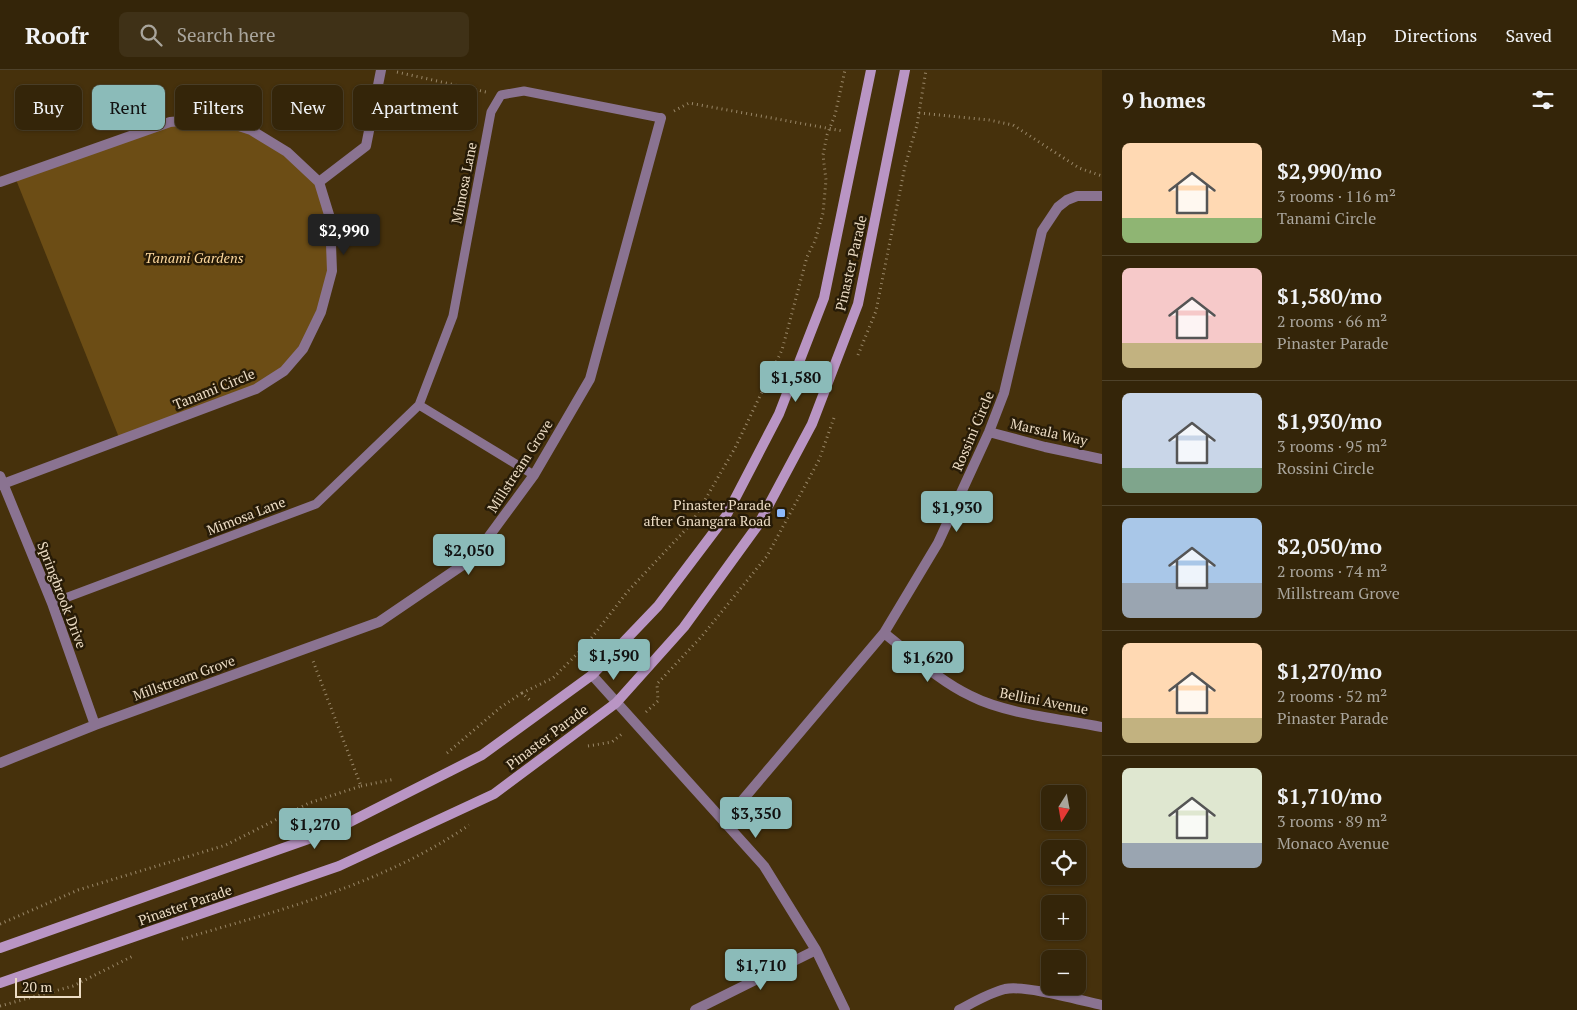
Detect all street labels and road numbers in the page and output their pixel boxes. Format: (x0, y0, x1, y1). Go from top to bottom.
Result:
street label: Mimosa Lane (446, 140, 481, 225)
street label: Pinaster Parade (830, 213, 871, 313)
street label: Tanami Circle (170, 363, 258, 414)
street label: Rossini Circle (947, 388, 998, 474)
street label: Marsala Way (1009, 413, 1090, 450)
street label: Millstream Grove (482, 416, 557, 516)
street label: Mimosa Lane (204, 492, 288, 539)
street label: Springbrook Drive (33, 539, 92, 651)
street label: Millstream Grove (130, 650, 238, 705)
street label: Bellini Avenue (998, 683, 1090, 718)
street label: Pinaster Parade (502, 700, 591, 774)
street label: Pinaster Parade (136, 880, 234, 929)

